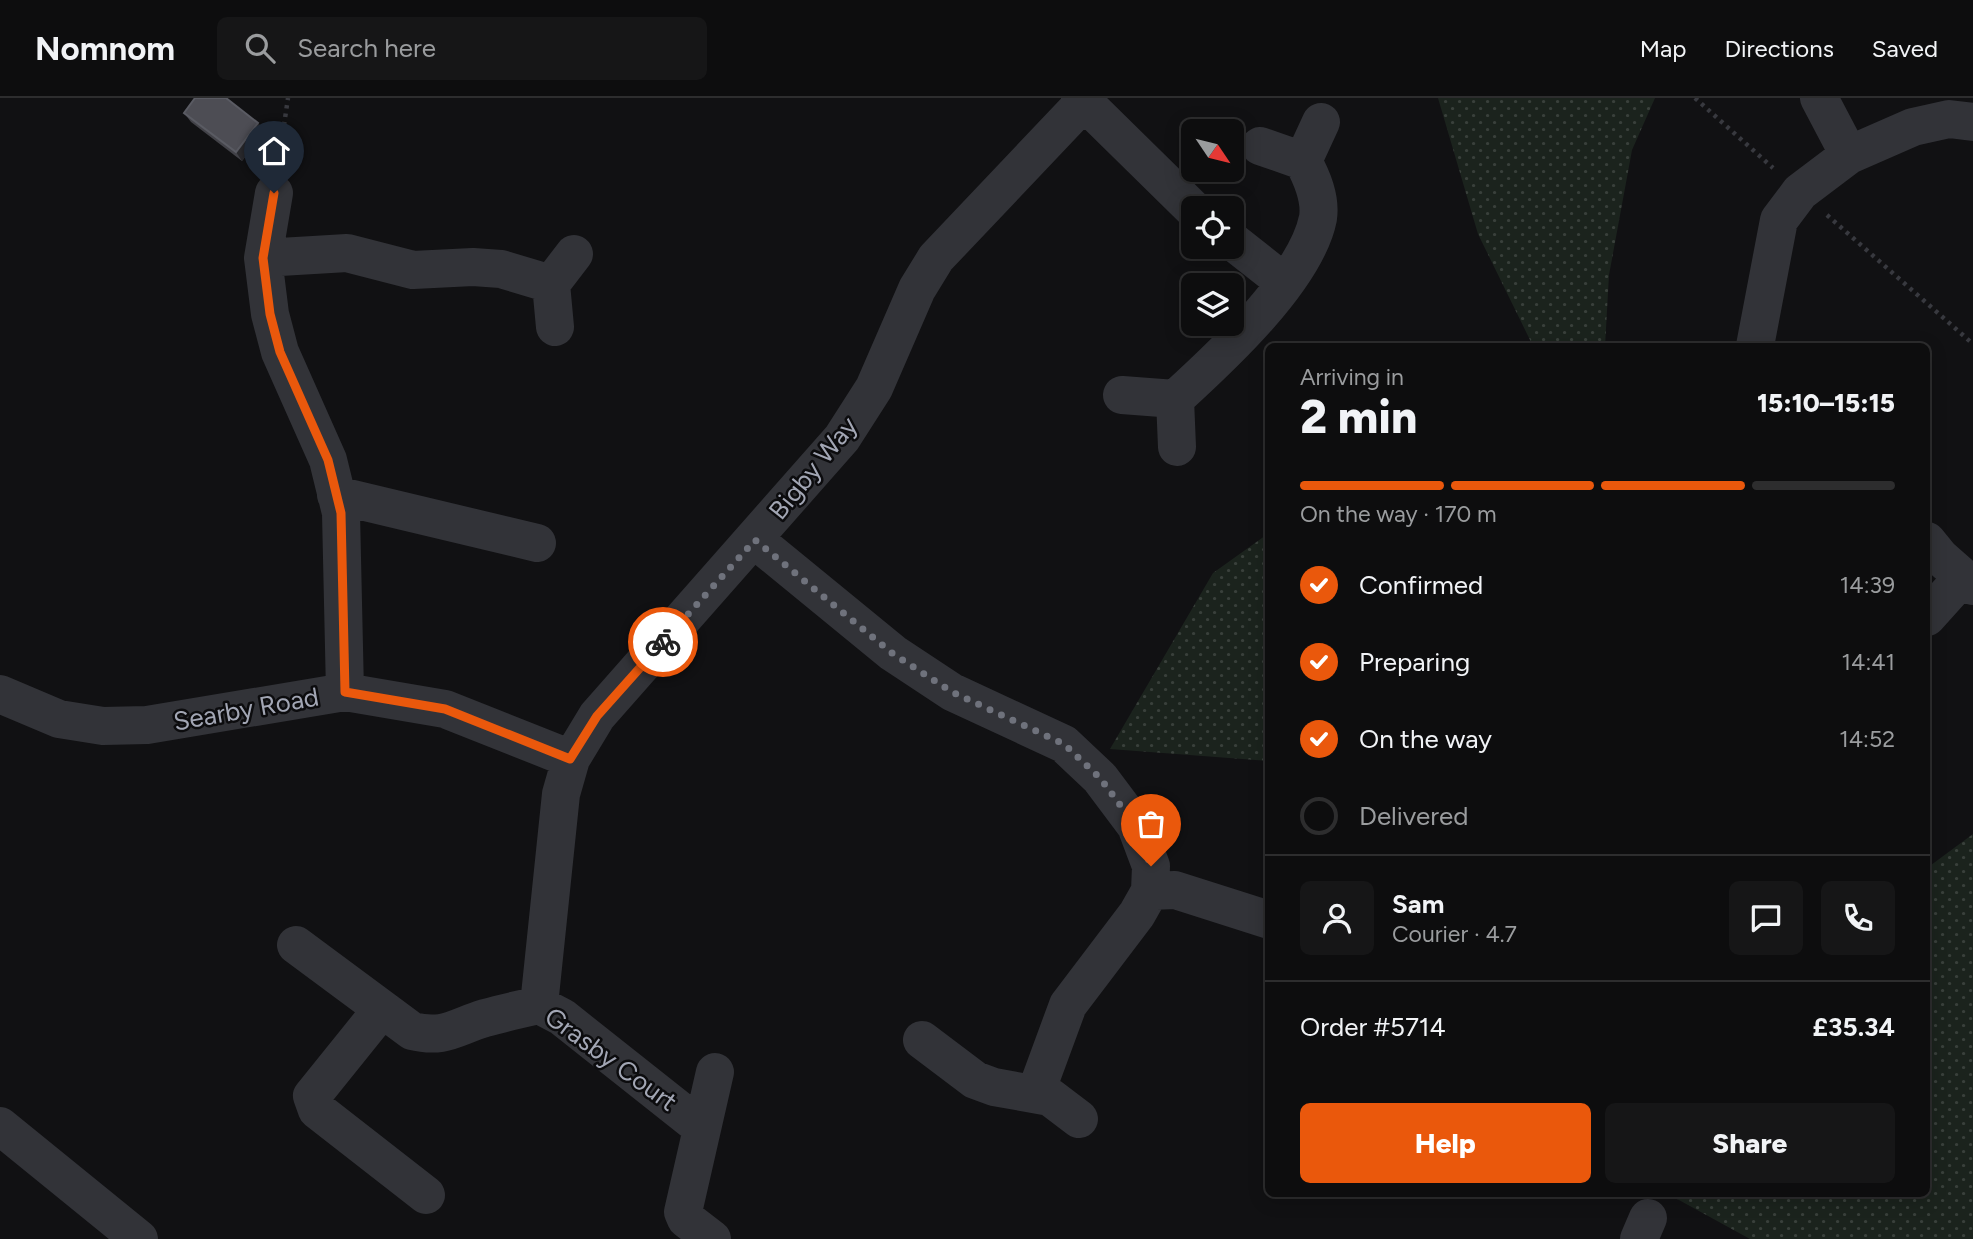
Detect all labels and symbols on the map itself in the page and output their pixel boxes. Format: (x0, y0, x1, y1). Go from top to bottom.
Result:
north arrow (1181, 119, 1244, 182)
pin (244, 121, 304, 193)
street label: Bigby Way (762, 410, 864, 526)
courier (628, 607, 698, 677)
street label: Searby Road (171, 680, 321, 738)
pin (1121, 794, 1181, 866)
street label: Grasby Court (539, 1000, 684, 1118)

